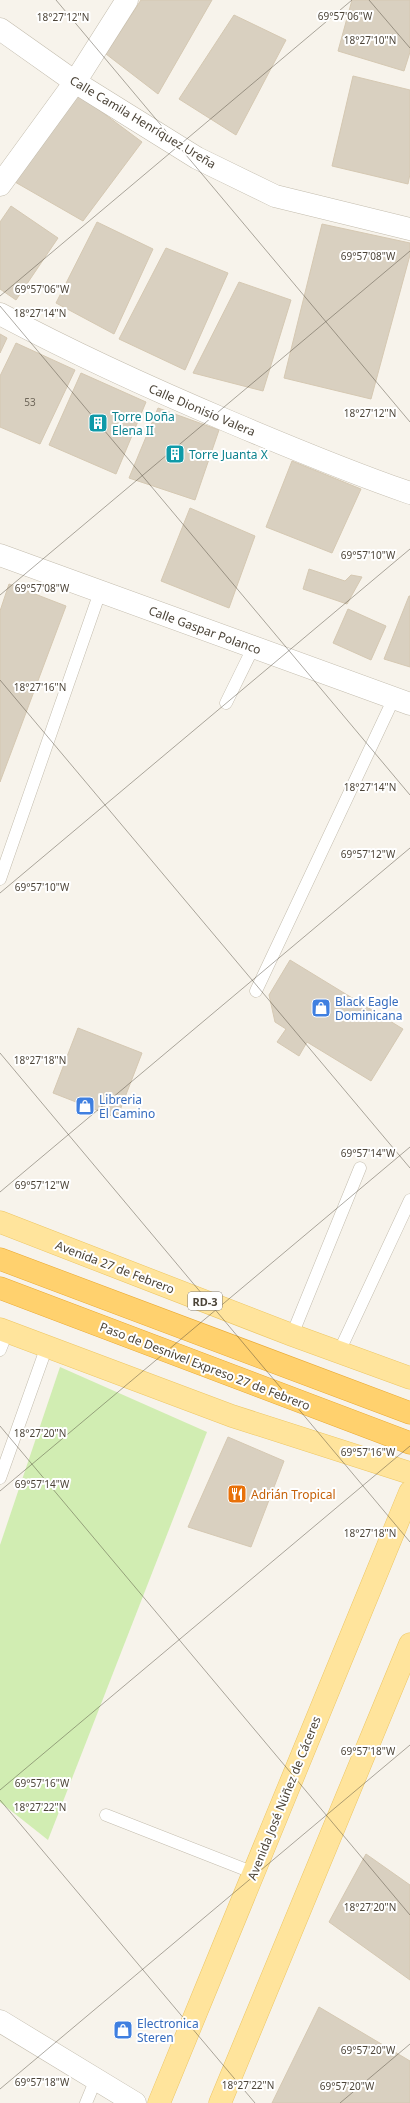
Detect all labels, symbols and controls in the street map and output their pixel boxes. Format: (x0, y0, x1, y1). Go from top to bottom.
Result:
text: 69°57'06"W (318, 9, 373, 23)
text: 18°27'12"N (37, 10, 89, 24)
text: 18°27'10"N (344, 33, 396, 47)
street label: Calle Camila Henríquez Ureña (67, 72, 219, 172)
text: 69°57'08"W (341, 249, 396, 263)
text: 69°57'06"W (15, 282, 70, 296)
text: 18°27'14"N (14, 306, 66, 320)
street label: Calle Dionisio Valera (146, 380, 258, 440)
house number: 53 (24, 395, 36, 409)
text: 18°27'12"N (344, 406, 396, 420)
place label: Torre Doña Elena II (112, 408, 175, 439)
building icon: Torre Doña Elena II (87, 412, 109, 434)
building icon: Torre Juanta X (164, 443, 186, 465)
place label: Torre Juanta X (189, 446, 268, 463)
text: 69°57'10"W (341, 548, 396, 562)
text: 69°57'08"W (15, 581, 70, 595)
street label: Calle Gaspar Polanco (146, 602, 264, 658)
text: 18°27'16"N (14, 680, 66, 694)
text: 18°27'14"N (344, 780, 396, 794)
text: 69°57'12"W (341, 847, 396, 861)
text: 69°57'10"W (15, 880, 70, 894)
place label: Black Eagle Dominicana (335, 993, 403, 1024)
shop icon: Black Eagle Dominicana (310, 997, 332, 1019)
text: 18°27'18"N (14, 1053, 66, 1067)
place label: Libreria El Camino (99, 1091, 155, 1122)
shop icon: Libreria El Camino (74, 1095, 96, 1117)
text: 69°57'14"W (341, 1146, 396, 1160)
text: 69°57'12"W (15, 1178, 70, 1192)
street label: Avenida 27 de Febrero (53, 1236, 177, 1298)
road number: RD-3 (188, 1292, 222, 1310)
street label: Paso de Desnivel Expreso 27 de Febrero (97, 1318, 313, 1414)
text: 18°27'20"N (14, 1426, 66, 1440)
text: 69°57'16"W (341, 1445, 396, 1459)
text: 69°57'14"W (15, 1477, 70, 1491)
restaurant icon: Adrián Tropical (226, 1483, 248, 1505)
place label: Adrián Tropical (251, 1486, 335, 1503)
text: 18°27'18"N (344, 1526, 396, 1540)
street label: Avenida José Núñez de Cáceres (243, 1713, 325, 1882)
text: 69°57'18"W (341, 1744, 396, 1758)
text: 69°57'16"W (15, 1776, 70, 1790)
text: 18°27'22"N (14, 1800, 66, 1814)
text: 18°27'20"N (344, 1900, 396, 1914)
place label: Electronica Steren (137, 2015, 199, 2046)
shop icon: Electronica Steren (112, 2019, 134, 2041)
text: 69°57'20"W (341, 2043, 396, 2057)
text: 69°57'18"W (15, 2075, 70, 2089)
text: 18°27'22"N (222, 2078, 274, 2092)
text: 69°57'20"W (320, 2079, 375, 2093)

